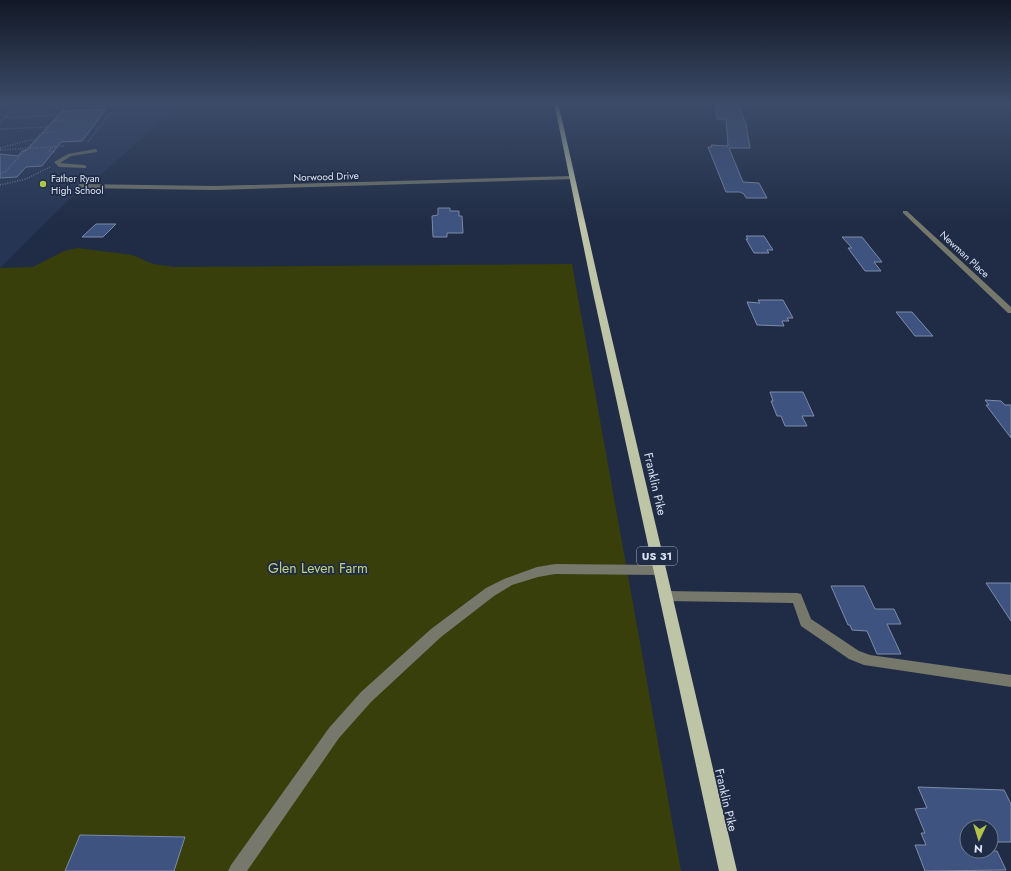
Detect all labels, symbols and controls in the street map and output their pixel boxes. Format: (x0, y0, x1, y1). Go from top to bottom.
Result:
street label: Norwood Drive (293, 168, 359, 185)
place label: Father Ryan High School (51, 171, 103, 198)
marker: Father Ryan High School (38, 179, 48, 189)
street label: Newman Place (937, 227, 993, 281)
street label: Franklin Pike (639, 451, 671, 517)
road number: US 31 (637, 547, 677, 565)
park label: Glen Leven Farm (268, 558, 368, 578)
street label: Franklin Pike (710, 767, 742, 833)
north arrow (959, 819, 999, 859)
text: N (973, 841, 983, 857)

